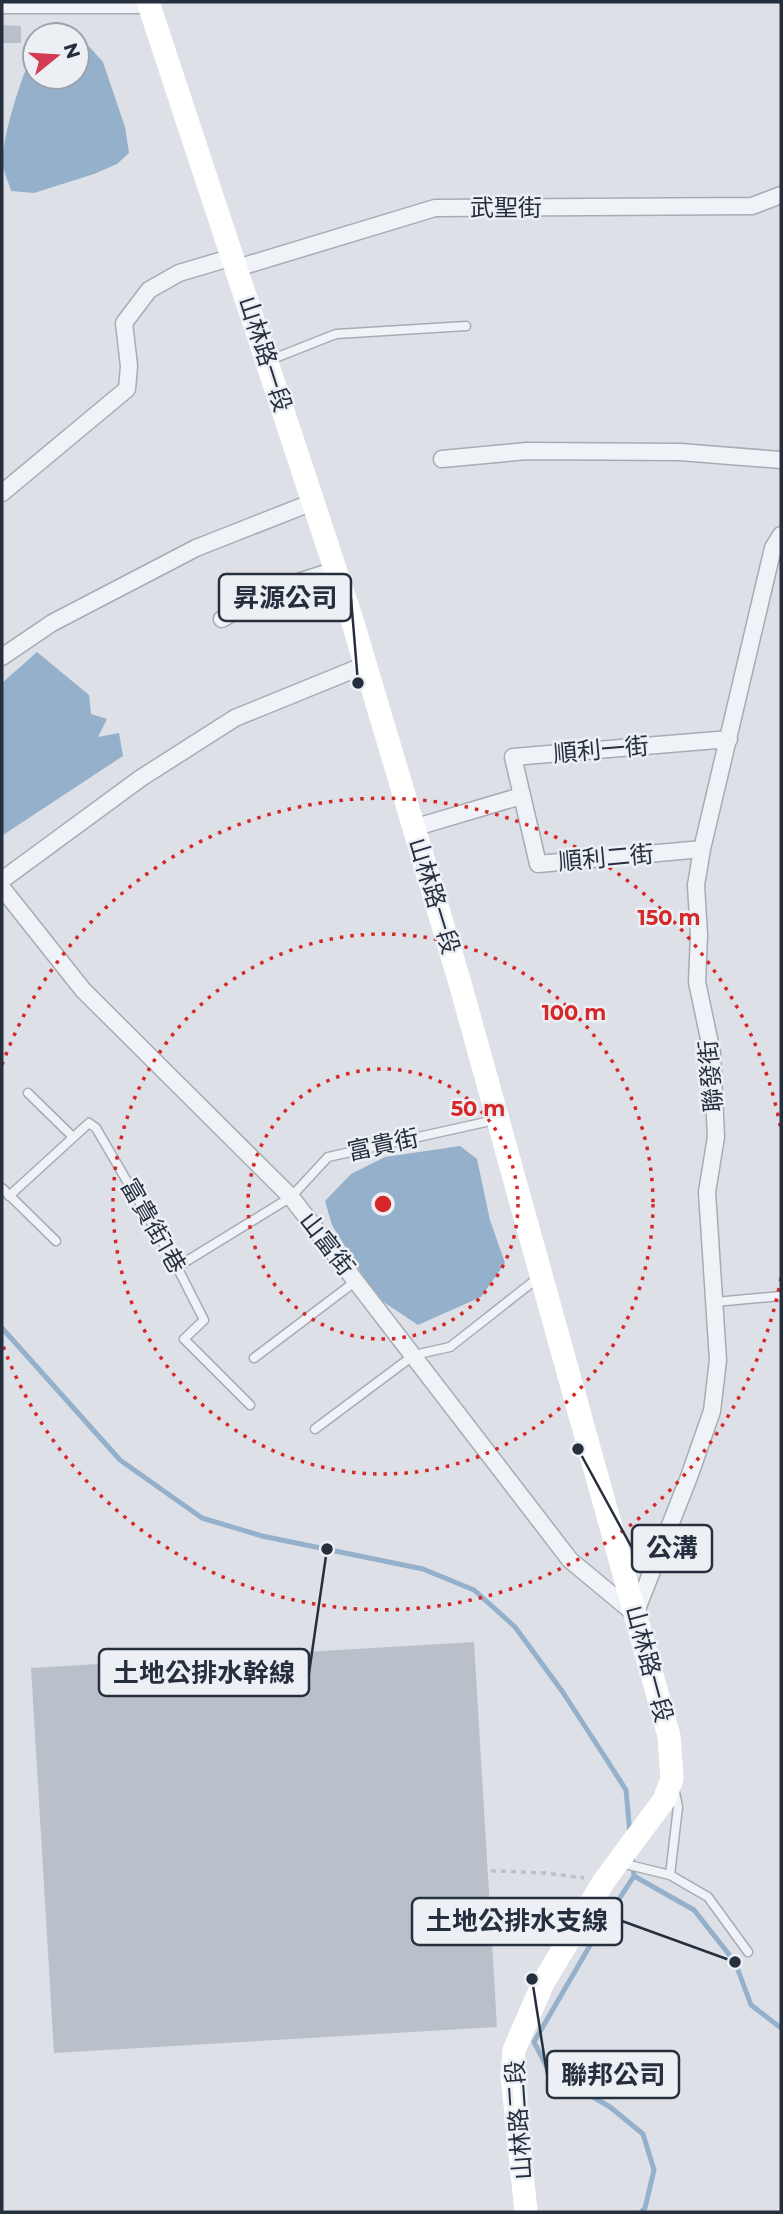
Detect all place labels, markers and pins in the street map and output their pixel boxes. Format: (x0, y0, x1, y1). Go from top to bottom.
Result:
callout: 昇源公司 (219, 574, 351, 621)
centre of rings (371, 1192, 395, 1216)
callout: 公溝 (632, 1525, 712, 1572)
callout: 土地公排水幹線 (99, 1649, 309, 1696)
callout: 土地公排水支線 (412, 1898, 622, 1945)
callout: 聯邦公司 (547, 2051, 679, 2098)

